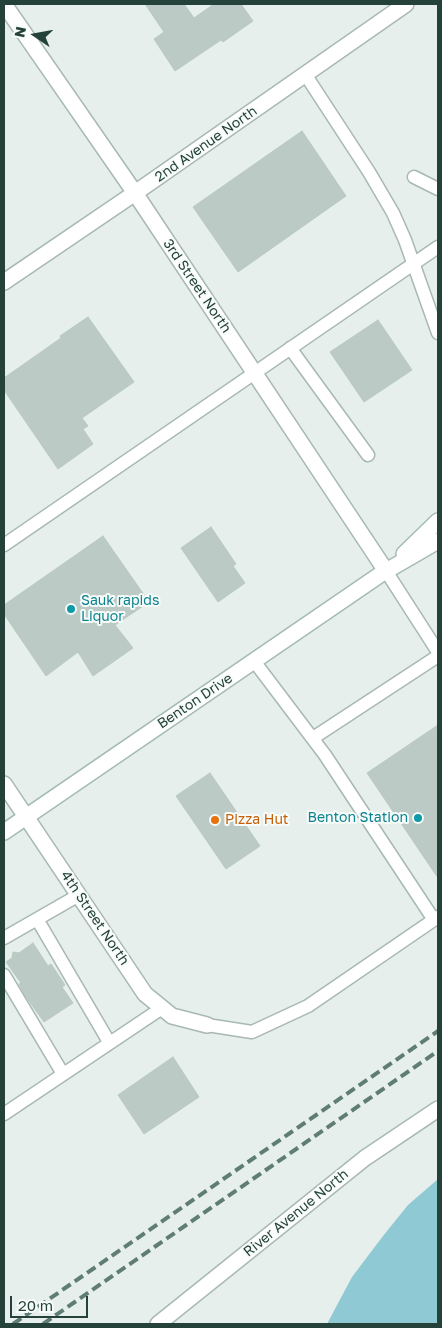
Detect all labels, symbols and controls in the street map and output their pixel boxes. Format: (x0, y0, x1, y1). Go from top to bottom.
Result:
north arrow (10, 10, 60, 60)
text: N (10, 25, 29, 39)
street label: 2nd Avenue North (152, 102, 260, 186)
street label: 3rd Street North (159, 236, 235, 336)
place label: Sauk rapids Liquor (81, 593, 159, 626)
marker: Sauk rapids Liquor (65, 603, 77, 615)
street label: Benton Drive (154, 670, 236, 732)
place label: Benton Station (308, 810, 408, 826)
place label: Pizza Hut (225, 812, 288, 828)
marker: Benton Station (412, 812, 424, 824)
marker: Pizza Hut (209, 814, 221, 826)
street label: 4th Street North (57, 868, 133, 968)
street label: River Avenue North (240, 1166, 352, 1260)
scale bar (12, 1286, 90, 1318)
text: 20 m (18, 1296, 53, 1314)

